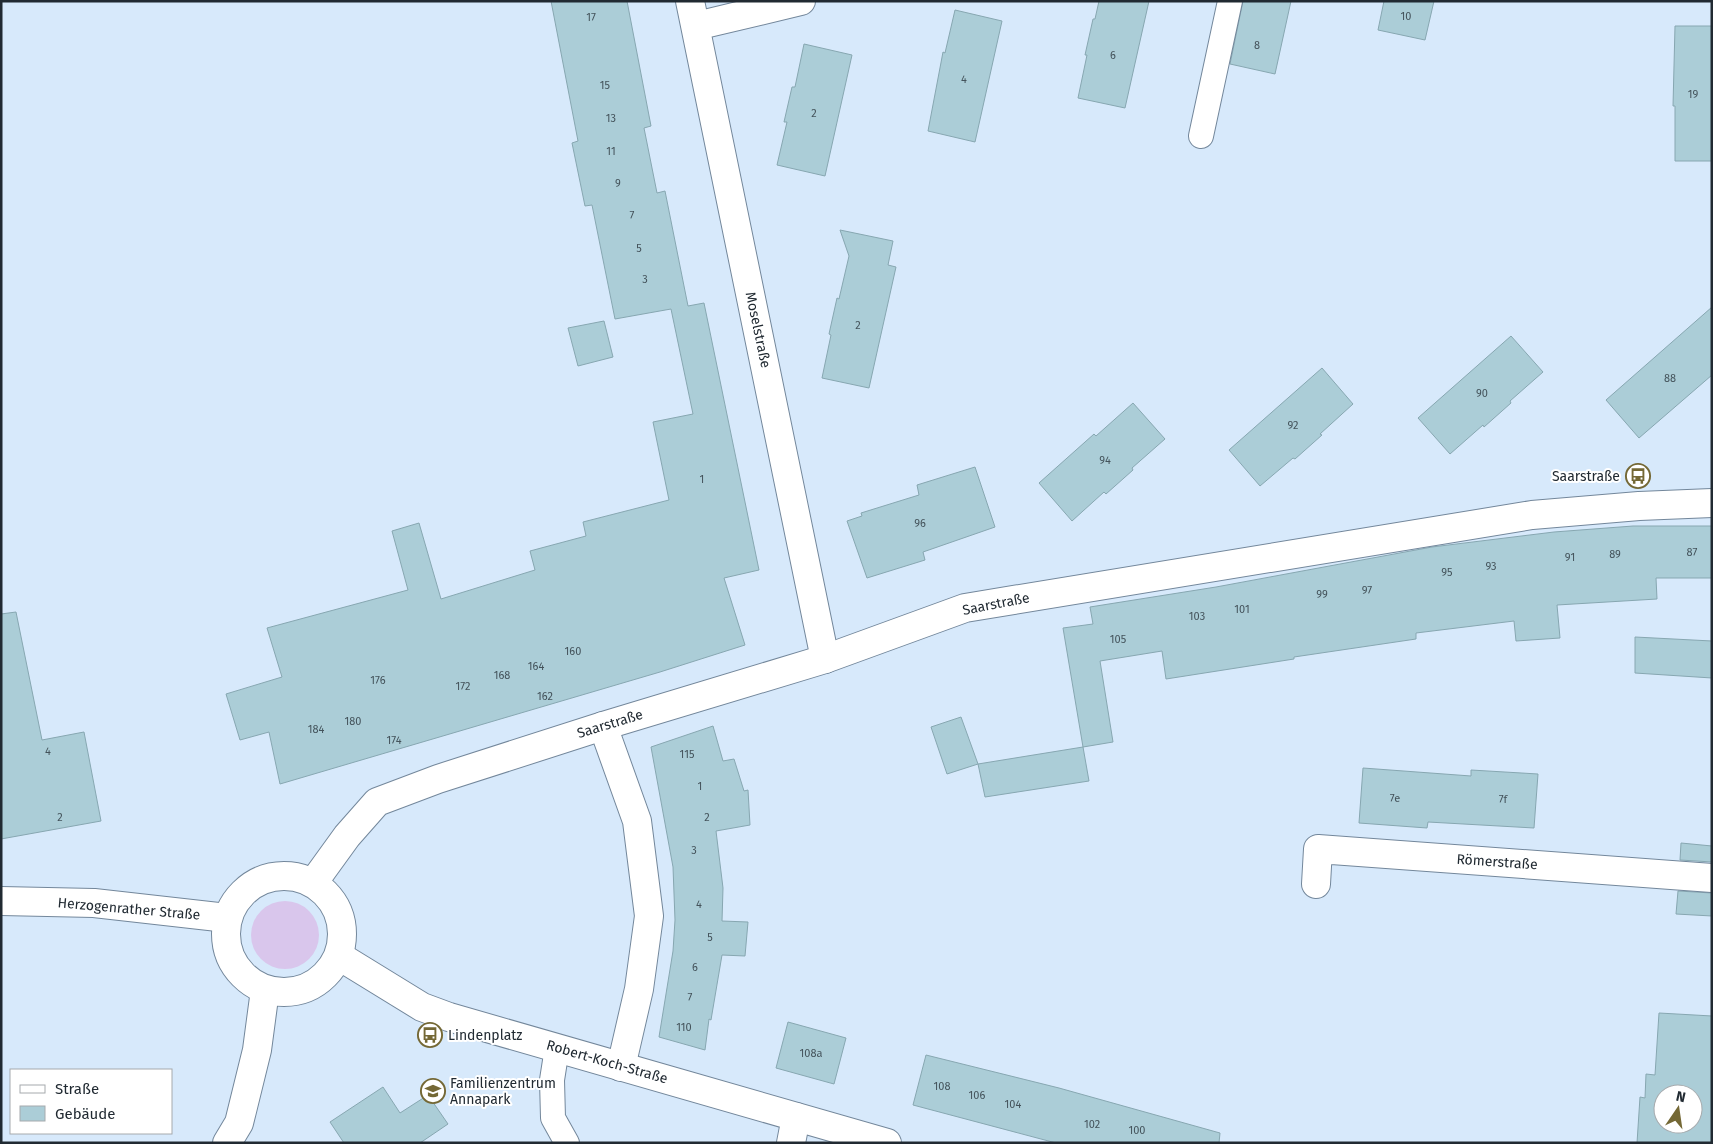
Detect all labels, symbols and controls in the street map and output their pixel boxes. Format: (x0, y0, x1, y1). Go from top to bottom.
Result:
house number: 10 (1401, 10, 1411, 23)
house number: 17 (586, 11, 596, 24)
house number: 8 (1254, 39, 1260, 52)
house number: 6 (1110, 49, 1116, 62)
house number: 4 (961, 73, 967, 86)
house number: 15 (600, 79, 611, 92)
house number: 19 (1688, 88, 1698, 101)
house number: 2 (811, 107, 817, 120)
house number: 13 (606, 112, 616, 125)
house number: 11 (606, 145, 616, 158)
house number: 9 (615, 177, 621, 190)
house number: 7 (630, 209, 635, 222)
house number: 5 (636, 242, 642, 255)
house number: 3 (642, 273, 648, 286)
street label: Moselstraße (742, 290, 774, 370)
house number: 2 (855, 319, 861, 332)
house number: 88 (1664, 372, 1676, 385)
house number: 90 (1476, 387, 1488, 400)
house number: 92 (1288, 419, 1298, 432)
house number: 94 (1099, 454, 1111, 467)
bus stop icon: Saarstraße (1625, 463, 1651, 489)
place label: Saarstraße (1552, 468, 1620, 485)
house number: 1 (700, 473, 704, 486)
house number: 96 (914, 517, 926, 530)
house number: 87 (1687, 546, 1698, 559)
house number: 89 (1609, 548, 1621, 561)
house number: 91 (1565, 551, 1575, 564)
house number: 93 (1485, 560, 1497, 573)
house number: 95 (1441, 566, 1453, 579)
house number: 97 (1362, 584, 1372, 597)
house number: 99 (1316, 588, 1328, 601)
street label: Saarstraße (961, 589, 1031, 619)
house number: 101 (1234, 603, 1250, 616)
house number: 103 (1189, 610, 1205, 623)
house number: 105 (1110, 633, 1127, 646)
house number: 160 (565, 645, 581, 658)
house number: 164 (528, 660, 544, 673)
house number: 168 (494, 669, 510, 682)
house number: 176 (370, 674, 386, 687)
house number: 172 (456, 680, 470, 693)
house number: 162 (537, 690, 553, 703)
street label: Saarstraße (575, 706, 645, 742)
house number: 180 (345, 715, 361, 728)
house number: 184 (308, 723, 324, 736)
house number: 174 (386, 734, 402, 747)
house number: 4 (45, 745, 51, 758)
house number: 115 (680, 748, 695, 761)
house number: 1 (698, 780, 702, 793)
house number: 7e (1390, 792, 1400, 805)
house number: 7f (1499, 793, 1509, 806)
house number: 2 (57, 811, 63, 824)
house number: 2 (704, 811, 710, 824)
house number: 3 (691, 844, 697, 857)
street label: Römerstraße (1456, 851, 1538, 873)
street label: Herzogenrather Straße (57, 894, 201, 924)
house number: 4 (696, 898, 702, 911)
house number: 5 (707, 931, 713, 944)
house number: 6 (692, 961, 698, 974)
house number: 7 (688, 991, 693, 1004)
house number: 110 (676, 1021, 692, 1034)
bus stop icon: Lindenplatz (417, 1022, 443, 1048)
place label: Lindenplatz (448, 1027, 522, 1044)
street label: Robert-Koch-Straße (544, 1037, 670, 1087)
house number: 108a (800, 1047, 822, 1060)
legend (10, 1069, 172, 1134)
place label: Familienzentrum Annapark (450, 1075, 556, 1108)
school or university icon: Familienzentrum Annapark (420, 1078, 446, 1104)
text: Straße (55, 1080, 99, 1098)
house number: 108 (934, 1080, 950, 1093)
north arrow (1653, 1084, 1703, 1134)
text: N (1674, 1087, 1687, 1106)
house number: 106 (969, 1089, 986, 1102)
house number: 104 (1005, 1098, 1022, 1111)
text: Gebäude (55, 1105, 115, 1123)
house number: 102 (1084, 1118, 1100, 1131)
house number: 100 (1128, 1124, 1146, 1137)

